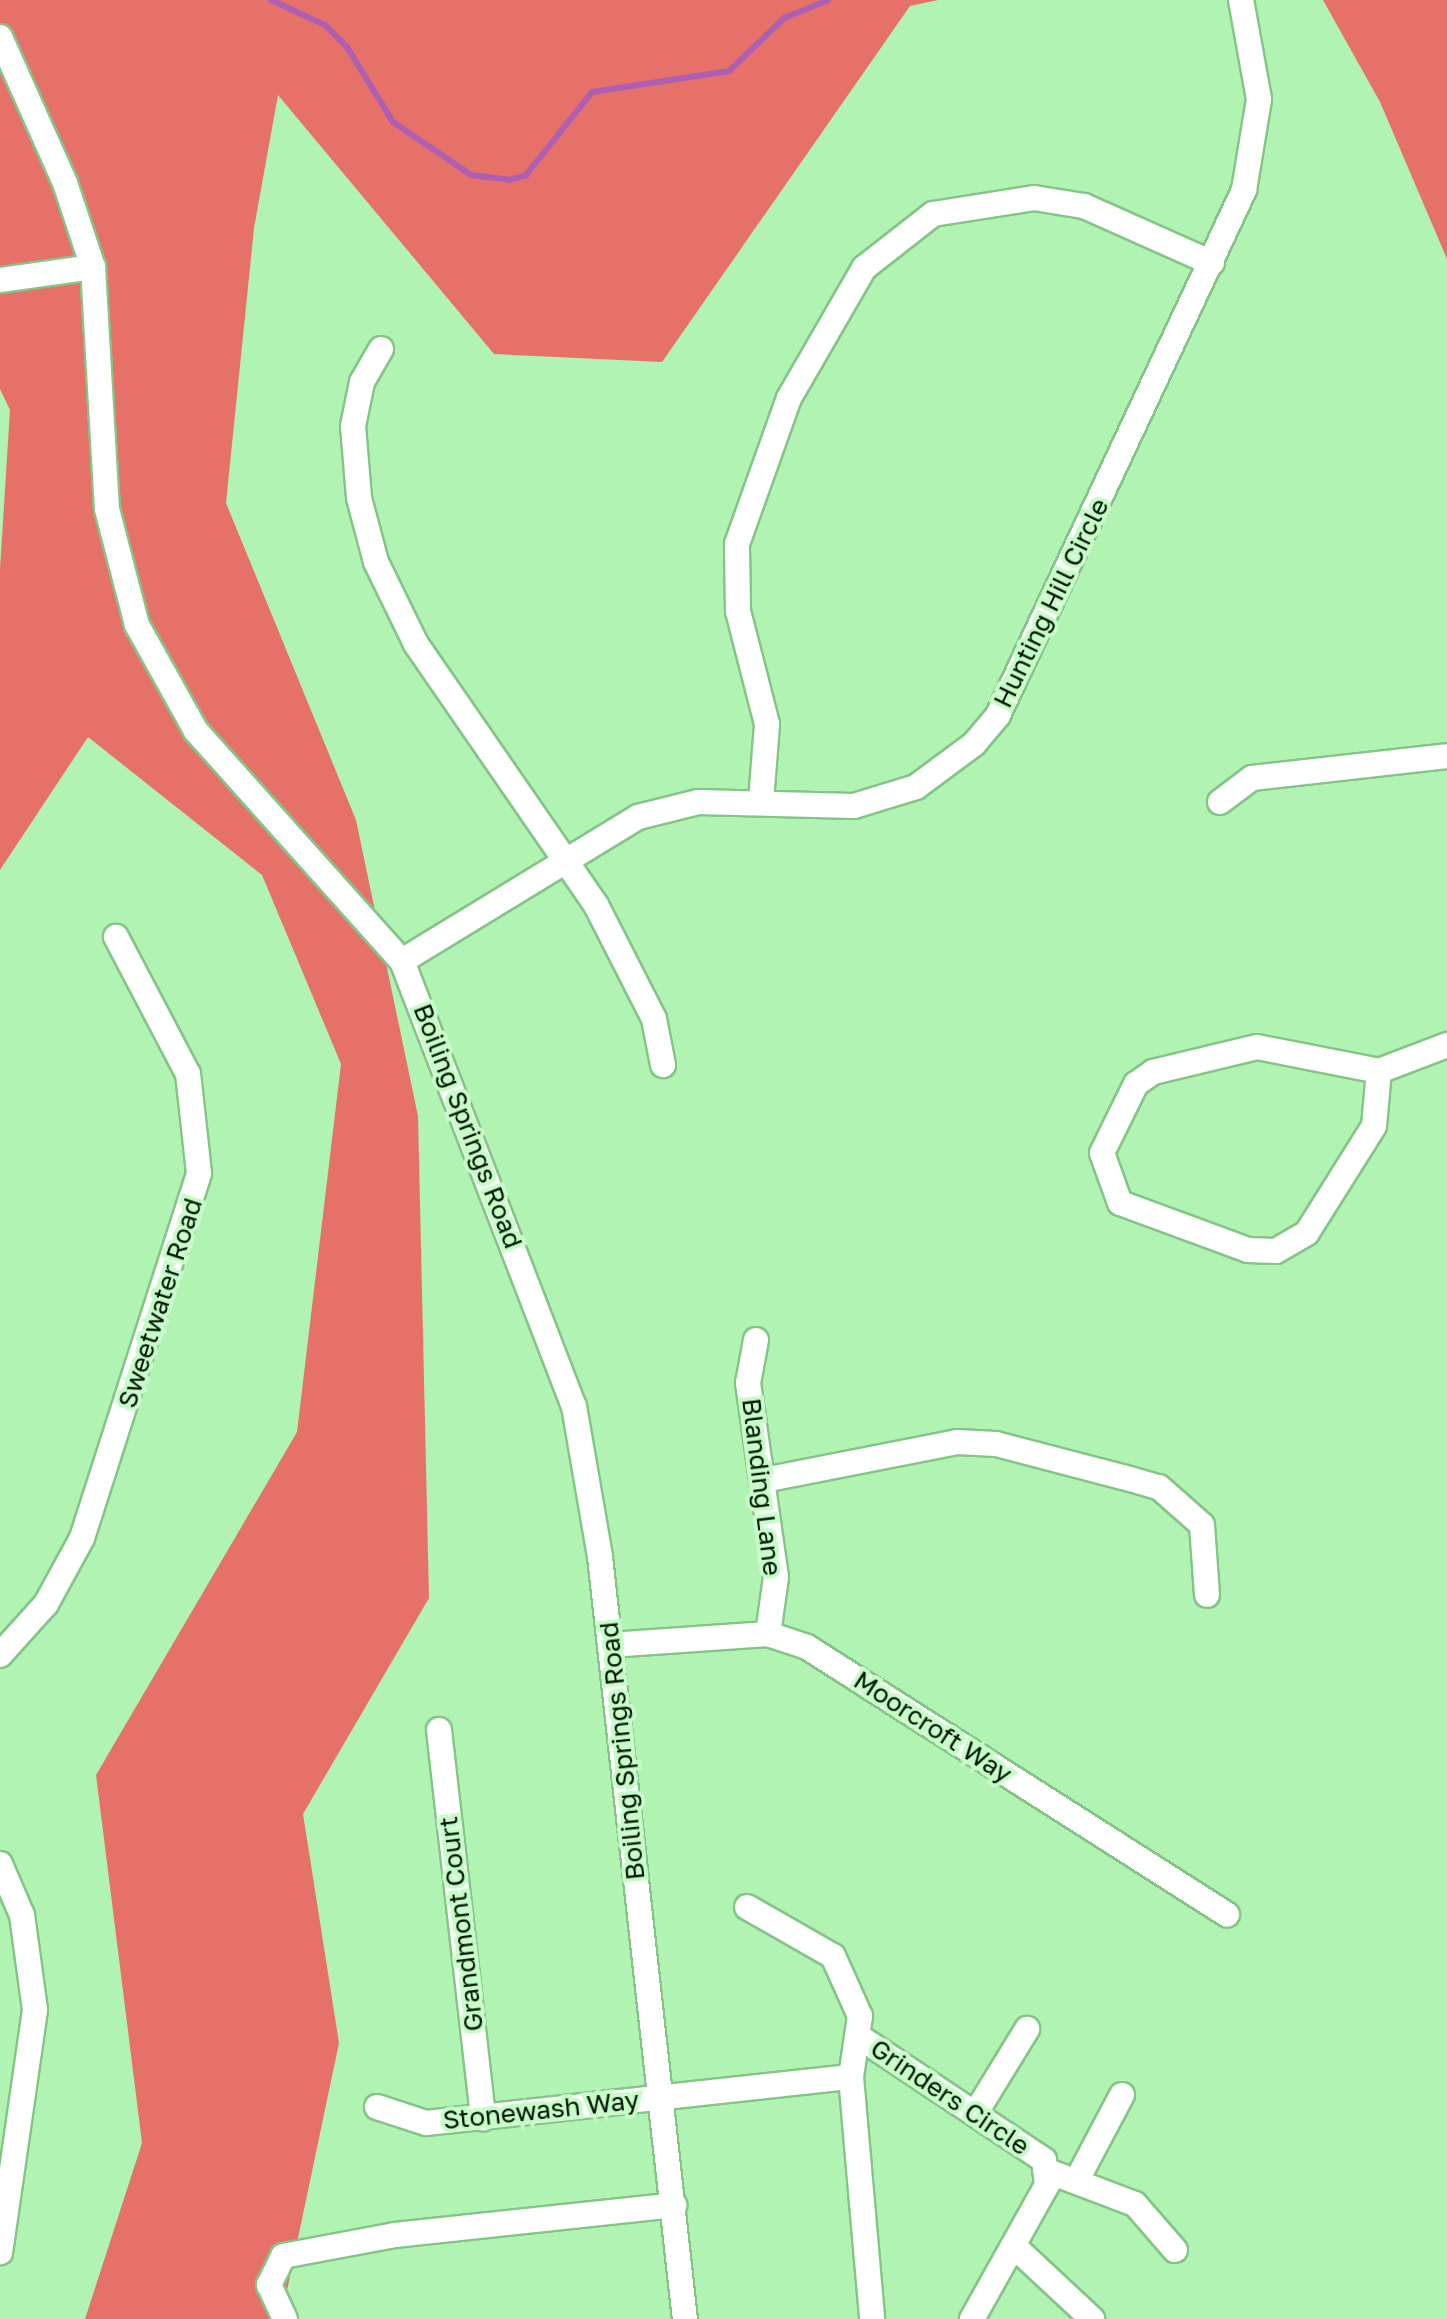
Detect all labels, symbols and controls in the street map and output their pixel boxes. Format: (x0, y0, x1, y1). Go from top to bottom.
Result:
street label: Hunting Hill Circle (987, 493, 1115, 713)
street label: Boiling Springs Road (407, 999, 529, 1253)
street label: Sweetwater Road (111, 1194, 209, 1412)
street label: Blanding Lane (736, 1396, 788, 1578)
street label: Boiling Springs Road (593, 1620, 651, 1882)
street label: Moorcroft Way (848, 1664, 1018, 1790)
street label: Grandmont Court (432, 1815, 490, 2033)
street label: Grinders Circle (865, 2032, 1035, 2162)
street label: Stonewash Way (441, 2084, 641, 2136)

